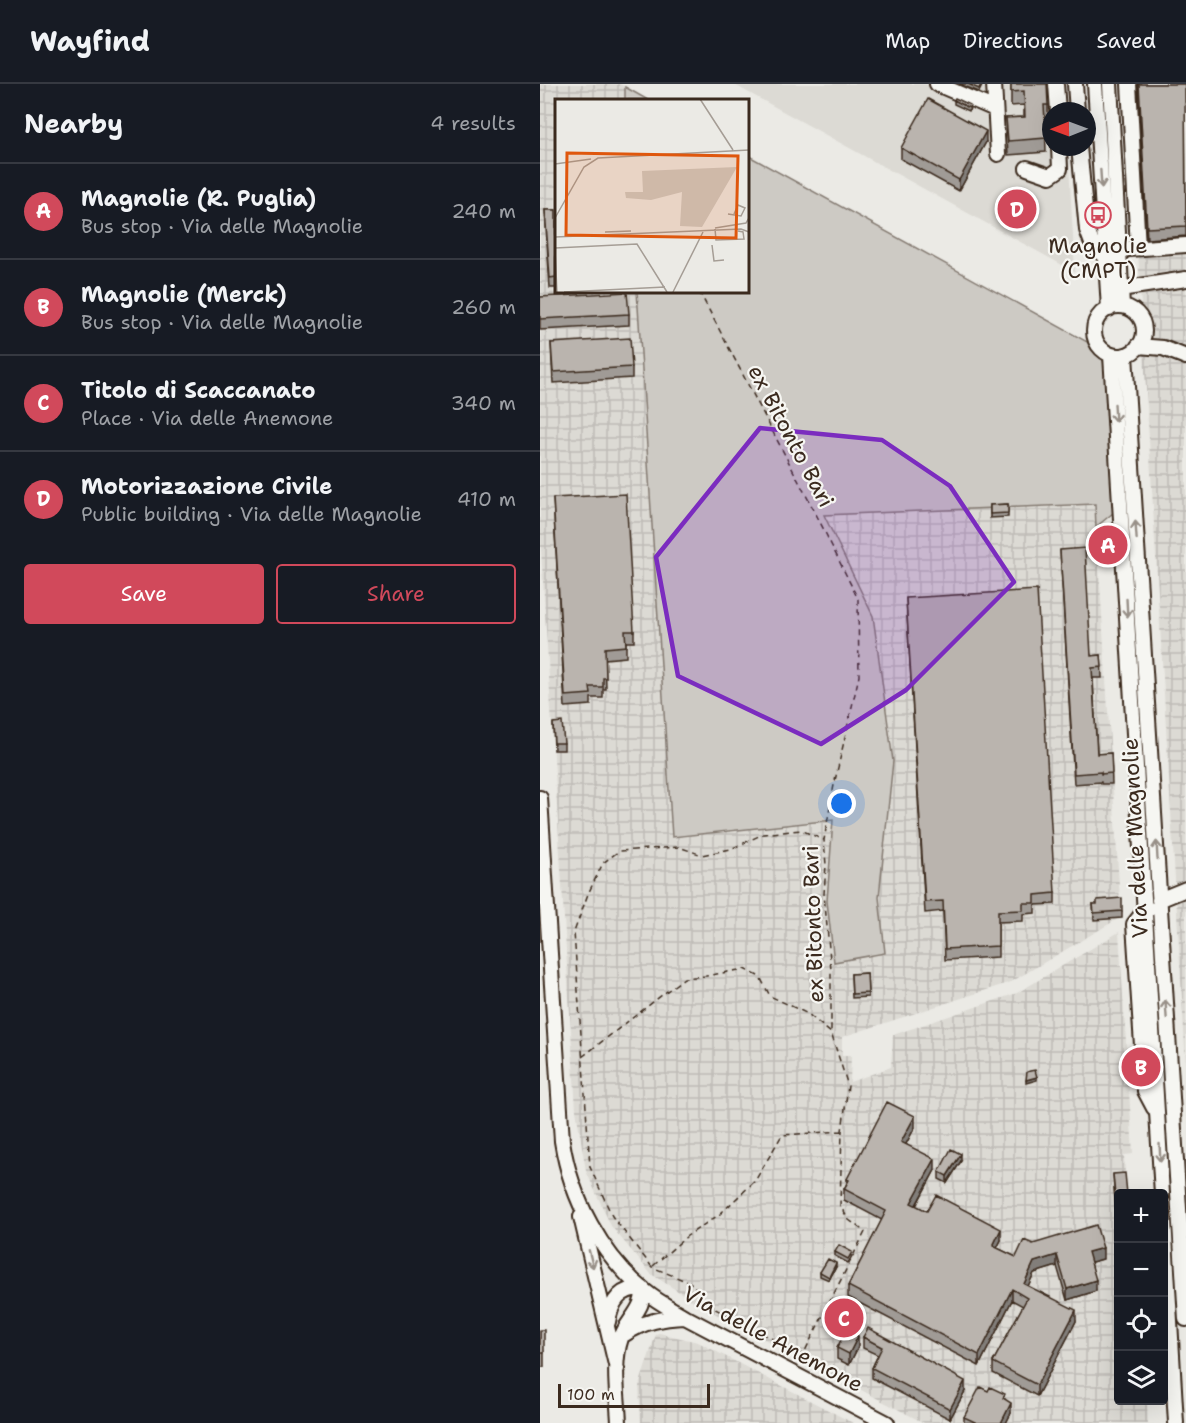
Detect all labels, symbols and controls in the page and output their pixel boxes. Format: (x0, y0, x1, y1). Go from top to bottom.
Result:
text: Wayfind (30, 22, 150, 60)
text: Map (885, 27, 930, 55)
text: Directions (963, 27, 1063, 55)
text: Saved (1096, 27, 1156, 55)
inset map (555, 99, 748, 292)
north arrow (1042, 102, 1096, 156)
text: Nearby (24, 106, 123, 141)
text: 4 results (430, 110, 516, 136)
one-way arrow (1095, 169, 1106, 189)
text: Magnolie (R. Puglia) (81, 184, 316, 213)
pin: D (998, 186, 1036, 232)
text: A (36, 198, 51, 224)
text: 240 m (451, 198, 516, 224)
bus stop icon: Magnolie (CMPT) (1083, 200, 1113, 230)
text: Bus stop · Via delle Magnolie (81, 213, 363, 239)
place label: Magnolie (CMPT) (1048, 231, 1148, 285)
text: Magnolie (Merck) (81, 280, 287, 309)
text: B (37, 294, 50, 320)
text: 260 m (451, 294, 516, 320)
text: Bus stop · Via delle Magnolie (81, 309, 363, 335)
street label: ex Bitonto Bari (741, 360, 841, 512)
text: Titolo di Scaccanato (81, 376, 315, 405)
text: C (37, 390, 50, 416)
text: 340 m (451, 390, 516, 416)
one-way arrow (1110, 403, 1121, 423)
text: Place · Via delle Anemone (81, 405, 333, 431)
text: Motorizzazione Civile (81, 472, 332, 501)
text: D (36, 486, 51, 512)
text: 410 m (457, 486, 516, 512)
text: Public building · Via delle Magnolie (81, 501, 422, 527)
one-way arrow (1130, 520, 1141, 540)
pin: A (1088, 522, 1128, 568)
button: Save (24, 564, 264, 624)
button: Share (276, 564, 516, 624)
one-way arrow (1121, 597, 1132, 617)
street label: Via delle Magnolie (1115, 737, 1155, 939)
your location (827, 789, 856, 818)
one-way arrow (1151, 841, 1162, 861)
street label: ex Bitonto Bari (796, 845, 830, 1003)
one-way arrow (1161, 999, 1172, 1019)
pin: B (1122, 1044, 1160, 1090)
one-way arrow (1154, 1142, 1165, 1162)
map controls (1114, 1189, 1168, 1405)
button: + (1114, 1189, 1168, 1243)
button: − (1114, 1243, 1168, 1297)
one-way arrow (586, 1249, 597, 1268)
street label: Via delle Anemone (678, 1279, 868, 1399)
pin: C (824, 1296, 864, 1340)
button: locate (1114, 1297, 1168, 1351)
button: layers (1114, 1351, 1168, 1405)
scale bar (558, 1381, 710, 1408)
text: 100 m (567, 1384, 615, 1405)

